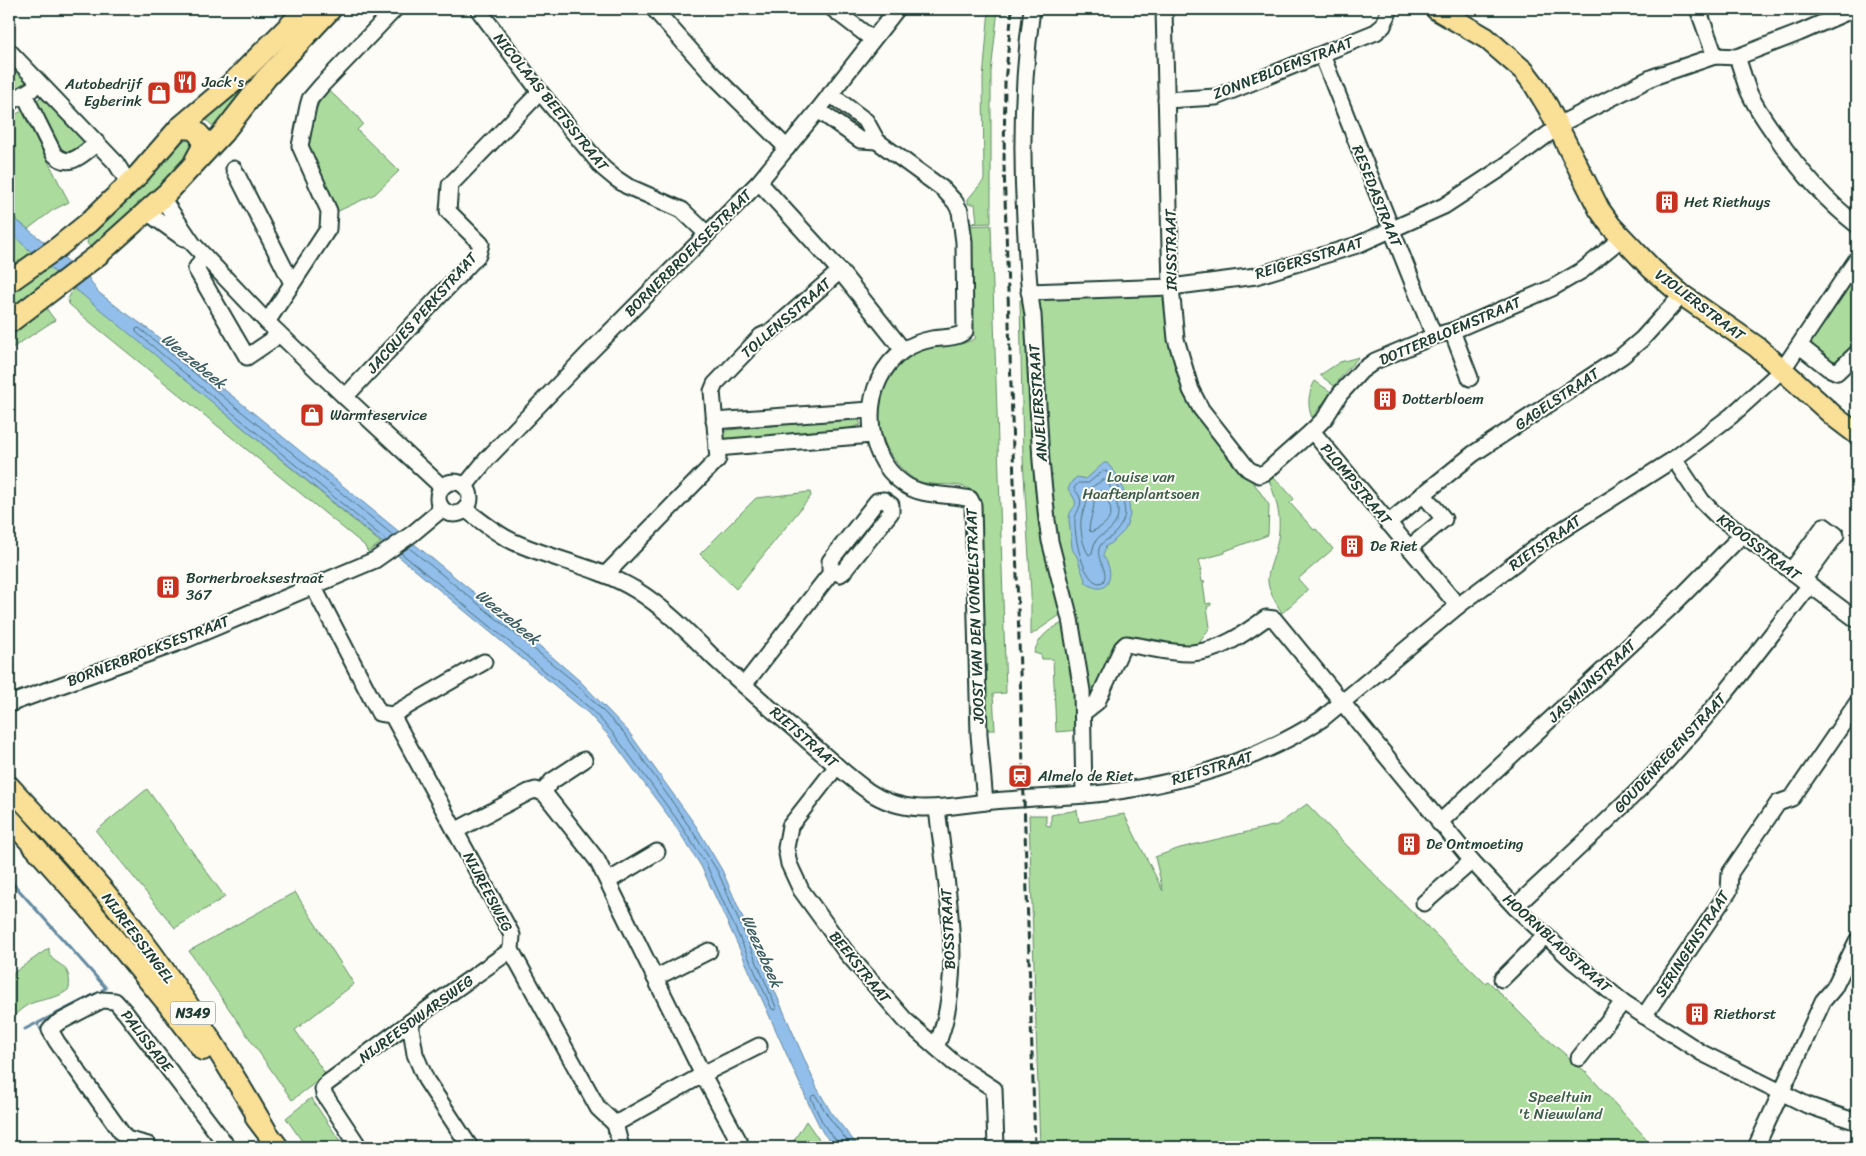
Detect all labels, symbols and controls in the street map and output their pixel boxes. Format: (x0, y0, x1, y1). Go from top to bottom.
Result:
street label: NICOLAAS BEETSSTRAAT (487, 27, 616, 178)
street label: ZONNEBLOEMSTRAAT (1209, 29, 1359, 107)
restaurant icon: Jack's (172, 69, 198, 95)
place label: Jack's (201, 69, 245, 95)
place label: Autobedrijf Egberink (64, 71, 143, 114)
shop icon: Autobedrijf Egberink (146, 80, 172, 106)
street label: RESEDASTRAAT (1345, 141, 1410, 253)
street label: BORNERBROEKSESTRAAT (618, 182, 759, 323)
building icon: Het Riethuys (1654, 189, 1680, 215)
place label: Het Riethuys (1684, 189, 1771, 215)
street label: IRISSTRAAT (1157, 207, 1185, 292)
street label: REIGERSSTRAAT (1252, 229, 1367, 287)
street label: JACQUES PERKSTRAAT (359, 246, 485, 380)
street label: VIOLIERSTRAAT (1649, 262, 1752, 349)
street label: TOLLENSSTRAAT (735, 270, 838, 365)
street label: DOTTERBLOEMSTRAAT (1375, 289, 1526, 373)
water label: Weezebeek (155, 325, 234, 398)
street label: ANJELIERSTRAAT (1021, 342, 1055, 464)
street label: GAGELSTRAAT (1509, 360, 1606, 437)
building icon: Dotterbloem (1372, 386, 1398, 412)
place label: Dotterbloem (1402, 386, 1484, 412)
shop icon: Warmteservice (299, 402, 325, 428)
place label: Warmteservice (330, 402, 427, 428)
street label: PLOMPSTRAAT (1314, 437, 1399, 532)
park label: Louise van Haaftenplantsoen (1082, 464, 1200, 507)
street label: JOOST VAN DEN VONDELSTRAAT (958, 506, 992, 725)
street label: RIETSTRAAT (1503, 507, 1588, 578)
street label: KROOSSTRAAT (1711, 507, 1808, 588)
building icon: De Riet (1339, 533, 1365, 559)
place label: De Riet (1370, 533, 1418, 559)
place label: Bornerbroeksestraat 367 (186, 565, 324, 608)
building icon: Bornerbroeksestraat 367 (155, 574, 181, 600)
water label: Weezebeek (469, 581, 548, 654)
street label: BORNERBROEKSESTRAAT (63, 607, 235, 694)
street label: JASMIJNSTRAAT (1541, 632, 1643, 730)
street label: GOUDENREGENSTRAAT (1607, 686, 1734, 819)
street label: RIETSTRAAT (764, 700, 845, 775)
street label: RIETSTRAAT (1168, 743, 1257, 793)
station icon: Almelo de Riet (1007, 763, 1033, 789)
place label: Almelo de Riet (1037, 763, 1134, 789)
building icon: De Ontmoeting (1396, 831, 1422, 857)
place label: De Ontmoeting (1426, 831, 1524, 857)
street label: NIJREESWEG (456, 847, 520, 937)
street label: SERINGENSTRAAT (1648, 884, 1737, 1003)
street label: BOSSTRAAT (933, 886, 963, 970)
street label: NIJREESSINGEL (95, 887, 181, 989)
street label: HOORNBLADSTRAAT (1497, 887, 1619, 1000)
water label: Weezebeek (733, 910, 792, 994)
street label: BEEKSTRAAT (823, 925, 898, 1010)
street label: NIJREESDWARSWEG (353, 968, 480, 1070)
road number: N349 (170, 1001, 216, 1024)
building icon: Riethorst (1684, 1001, 1710, 1027)
place label: Riethorst (1714, 1001, 1777, 1027)
street label: PALISSADE (114, 1004, 181, 1079)
park label: Speeltuin 't Nieuwland (1518, 1084, 1603, 1127)

